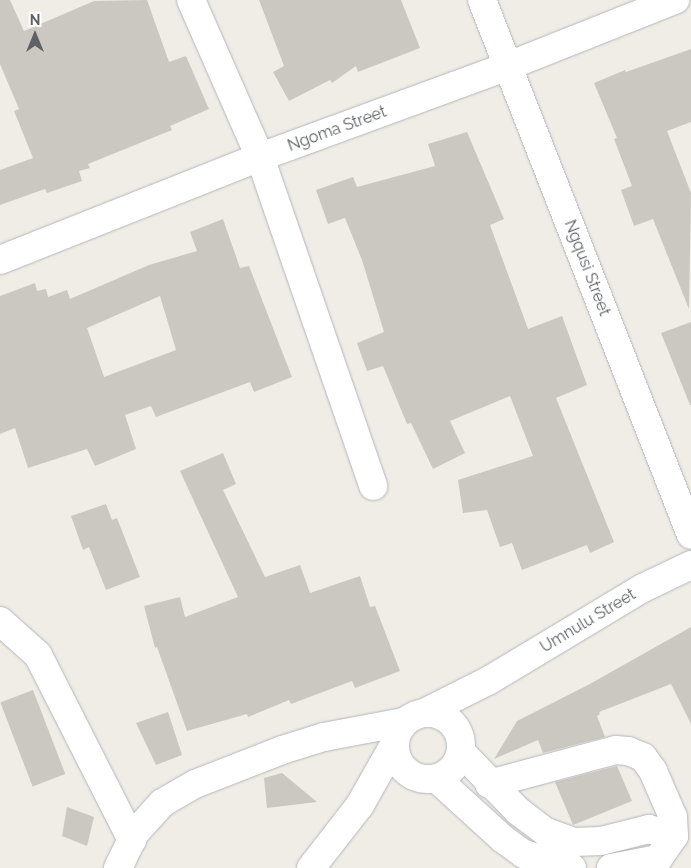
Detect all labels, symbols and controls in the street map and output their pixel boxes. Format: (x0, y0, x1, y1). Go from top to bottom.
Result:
north arrow (10, 10, 60, 60)
text: N (30, 12, 40, 28)
street label: Ngoma Street (285, 102, 389, 156)
street label: Ngqusi Street (560, 217, 614, 319)
street label: Umnulu Street (537, 585, 639, 657)

